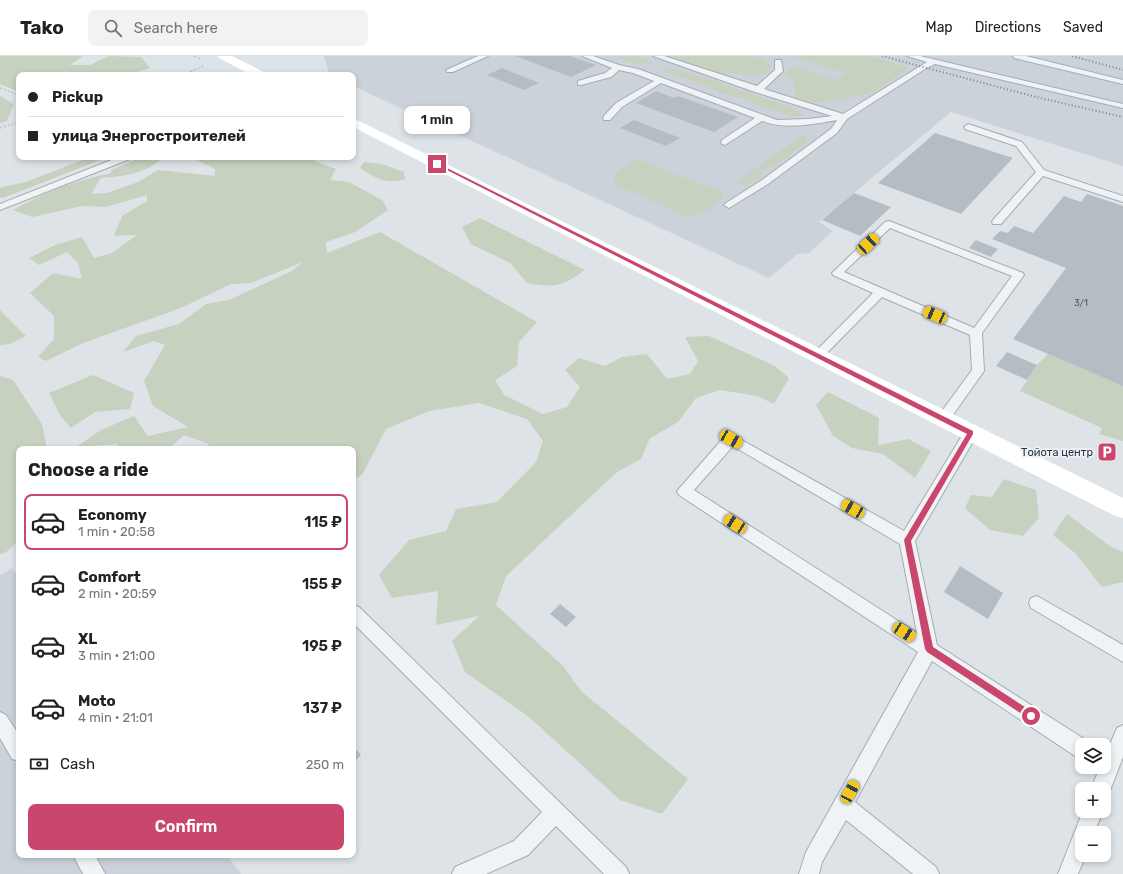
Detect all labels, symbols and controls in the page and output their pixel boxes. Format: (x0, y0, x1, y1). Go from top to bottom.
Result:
search box (88, 10, 368, 46)
text: Tako (20, 16, 64, 39)
icon: search (102, 17, 124, 39)
text: Search here (134, 19, 218, 37)
text: Map (926, 19, 953, 36)
text: Directions (975, 19, 1041, 36)
text: Saved (1063, 19, 1103, 36)
text: Pickup (52, 88, 103, 106)
callout: 1 min (404, 106, 470, 134)
text: 1 min (421, 112, 453, 127)
text: улица Энергостроителей (52, 127, 246, 145)
route end (428, 155, 446, 173)
car (855, 231, 881, 257)
house number: 3/1 (1074, 298, 1088, 308)
car (922, 305, 948, 325)
car (718, 428, 744, 450)
parking icon: Тойота центр (1096, 441, 1118, 463)
place label: Тойота центр (1021, 446, 1093, 459)
text: Choose a ride (28, 459, 149, 481)
car (840, 498, 866, 520)
icon: car (30, 504, 66, 540)
text: Economy (78, 506, 147, 524)
car (722, 512, 748, 536)
text: 115 ₽ (304, 513, 342, 531)
text: 1 min · 20:58 (78, 524, 155, 539)
icon: car (30, 566, 66, 602)
text: Comfort (78, 568, 141, 586)
text: 155 ₽ (302, 575, 342, 593)
text: 2 min · 20:59 (78, 586, 157, 601)
car (891, 620, 917, 644)
icon: car (30, 628, 66, 664)
text: XL (78, 630, 97, 648)
text: 195 ₽ (302, 637, 342, 655)
text: 3 min · 21:00 (78, 648, 155, 663)
icon: car (30, 690, 66, 726)
text: Moto (78, 692, 116, 710)
text: 137 ₽ (303, 699, 342, 717)
route start (1022, 707, 1040, 725)
text: 4 min · 21:01 (78, 710, 153, 725)
map controls (1075, 738, 1111, 862)
button: layers (1075, 738, 1111, 774)
icon: cash (28, 753, 50, 775)
text: Cash (60, 755, 95, 773)
text: 250 m (306, 757, 344, 772)
car (839, 779, 861, 805)
button: + (1075, 782, 1111, 818)
button: Confirm (28, 804, 344, 850)
button: − (1075, 826, 1111, 862)

